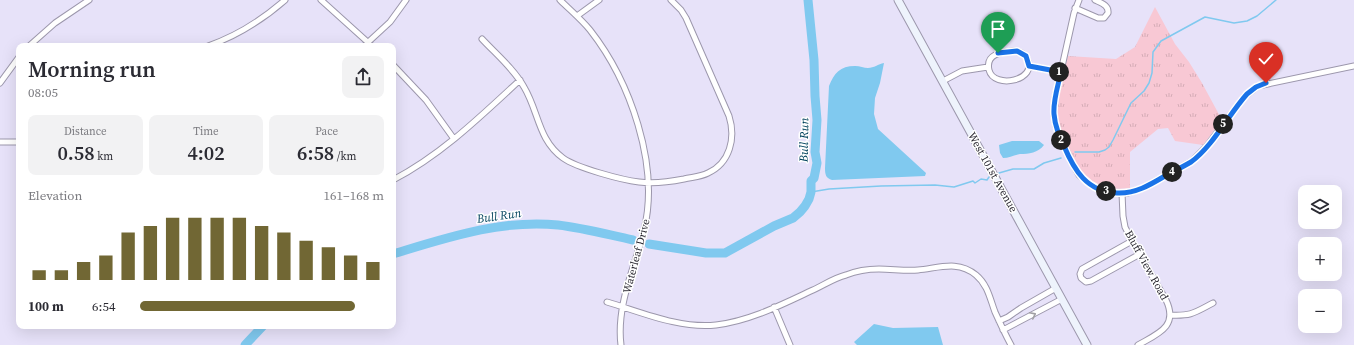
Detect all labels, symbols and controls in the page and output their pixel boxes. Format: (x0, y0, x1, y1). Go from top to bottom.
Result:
pin (981, 12, 1015, 53)
icon: arrive (987, 18, 1009, 40)
pin (1249, 42, 1283, 83)
icon: check (1255, 48, 1277, 70)
text: Morning run (28, 54, 156, 84)
button: share (342, 56, 384, 98)
pin: 1 (1049, 62, 1069, 82)
text: 1 (1056, 64, 1062, 79)
text: 08:05 (28, 84, 58, 101)
pin: 5 (1213, 114, 1233, 134)
text: 5 (1220, 116, 1226, 131)
water label: Bull Run (796, 117, 812, 163)
text: Distance (64, 124, 107, 139)
text: Time (193, 124, 219, 139)
text: Pace (315, 124, 338, 139)
street label: West 101st Avenue (964, 129, 1021, 216)
pin: 2 (1051, 130, 1071, 150)
text: 2 (1058, 132, 1064, 147)
text: 0.58 (57, 139, 95, 167)
text: 4:02 (187, 139, 225, 167)
text: 6:58 (297, 139, 334, 167)
text: km (95, 149, 113, 164)
text: /km (334, 149, 356, 164)
pin: 4 (1162, 162, 1182, 182)
text: 4 (1169, 164, 1175, 179)
pin: 3 (1096, 181, 1116, 201)
text: 3 (1103, 183, 1109, 198)
map controls (1298, 185, 1342, 333)
button: layers (1298, 185, 1342, 229)
text: Elevation (28, 187, 82, 204)
text: 161–168 m (324, 187, 384, 204)
water label: Bull Run (475, 205, 522, 227)
street label: Waterleaf Drive (619, 217, 654, 295)
street label: Bluff View Road (1121, 228, 1172, 303)
button: + (1298, 237, 1342, 281)
button: − (1298, 289, 1342, 333)
text: 100 m (28, 298, 64, 315)
text: 6:54 (92, 298, 115, 315)
one-way arrow (1028, 312, 1036, 320)

